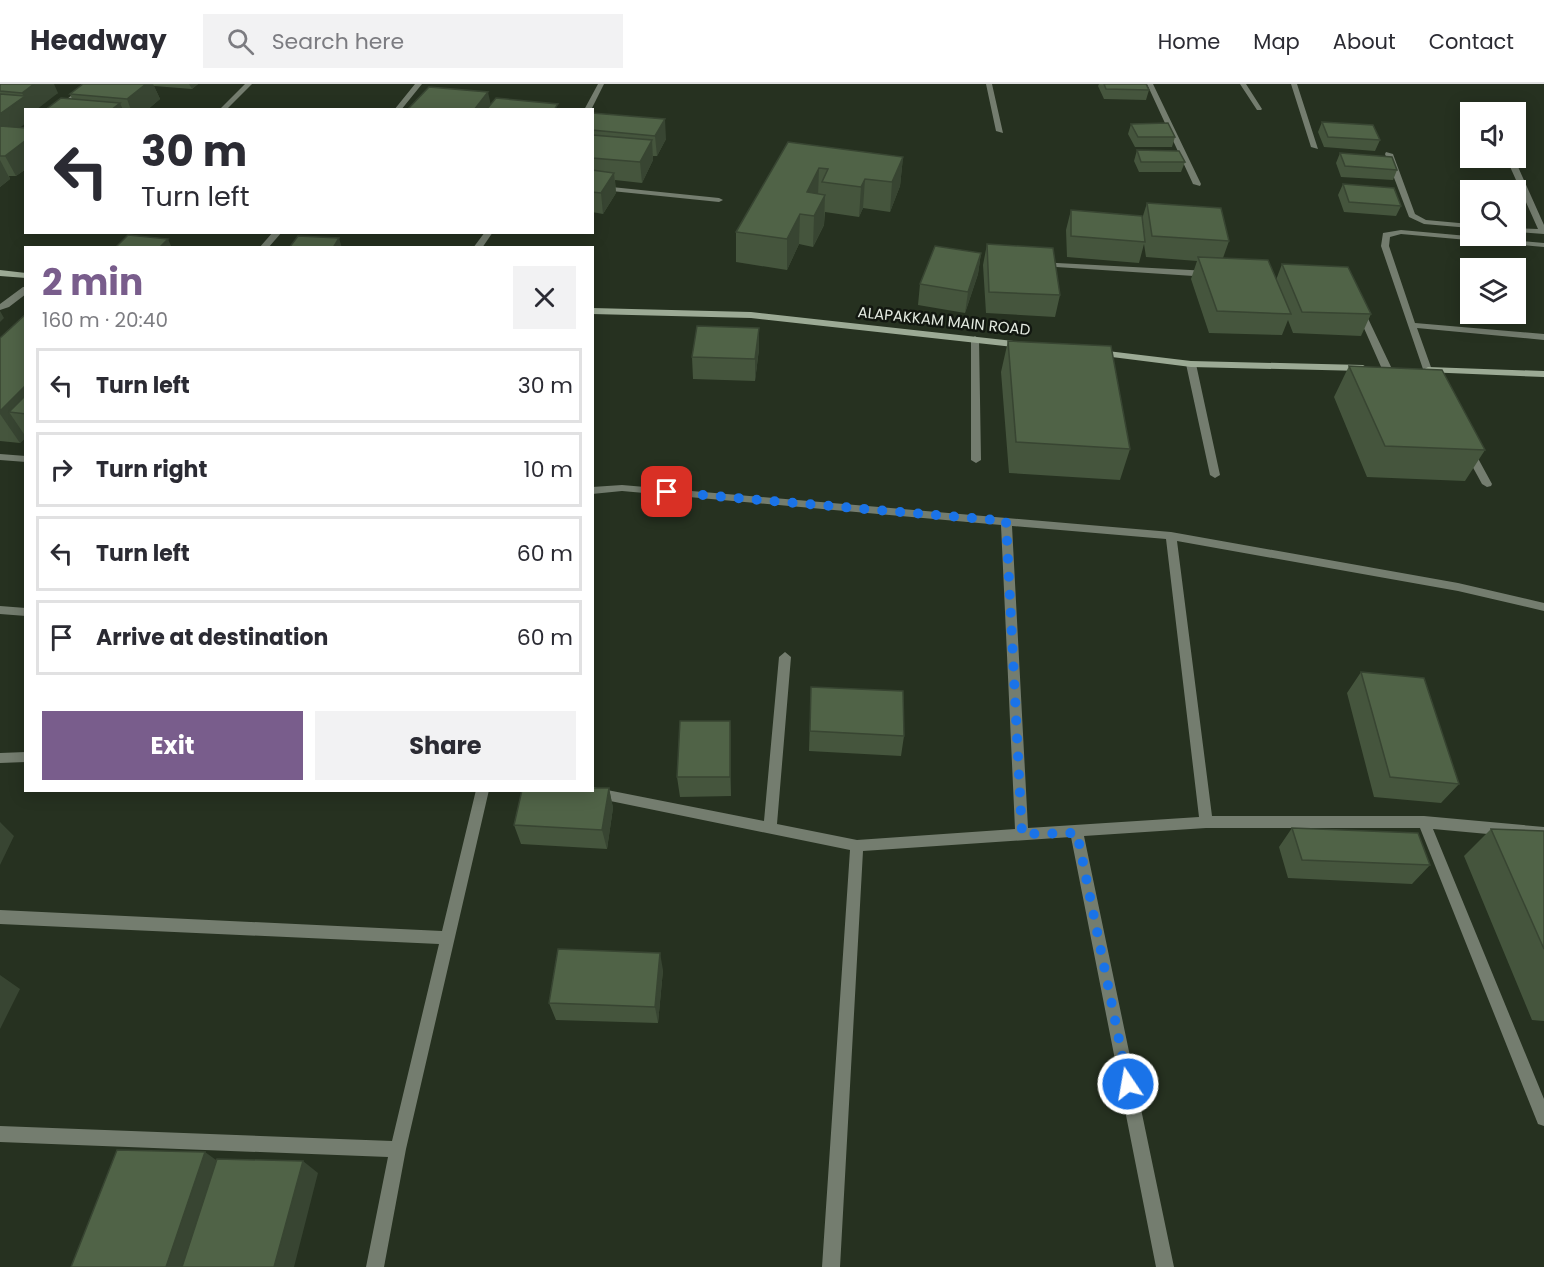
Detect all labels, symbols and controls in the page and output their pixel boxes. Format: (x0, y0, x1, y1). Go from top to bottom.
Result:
search box (203, 14, 623, 68)
text: Headway (30, 21, 167, 60)
icon: search (224, 25, 257, 58)
text: Search here (272, 26, 404, 57)
text: Home (1158, 27, 1220, 56)
text: Map (1253, 27, 1300, 56)
text: About (1333, 27, 1396, 56)
text: Contact (1429, 27, 1514, 56)
map controls (1460, 102, 1526, 324)
button: sound (1460, 102, 1526, 168)
text: 30 m (141, 122, 247, 181)
icon: left (42, 132, 120, 210)
text: Turn left (141, 178, 250, 215)
button: search (1460, 180, 1526, 246)
text: 2 min (42, 257, 143, 308)
button: layers (1460, 258, 1526, 324)
button: close (513, 266, 576, 329)
street label: ALAPAKKAM MAIN ROAD (857, 301, 1031, 340)
text: 160 m · 20:40 (42, 306, 168, 334)
icon: left (45, 369, 78, 402)
text: Turn left (96, 370, 190, 401)
text: 30 m (518, 370, 573, 401)
icon: right (45, 453, 78, 486)
text: Turn right (96, 454, 207, 485)
text: 10 m (524, 454, 573, 485)
pin (641, 466, 692, 517)
icon: arrive (650, 475, 683, 508)
icon: left (45, 537, 78, 570)
text: Turn left (96, 538, 190, 569)
text: 60 m (517, 538, 573, 569)
icon: arrive (45, 621, 78, 654)
text: Arrive at destination (96, 622, 328, 653)
text: 60 m (517, 622, 573, 653)
button: Exit (42, 711, 303, 780)
button: Share (315, 711, 576, 780)
position arrow (1096, 1052, 1160, 1116)

